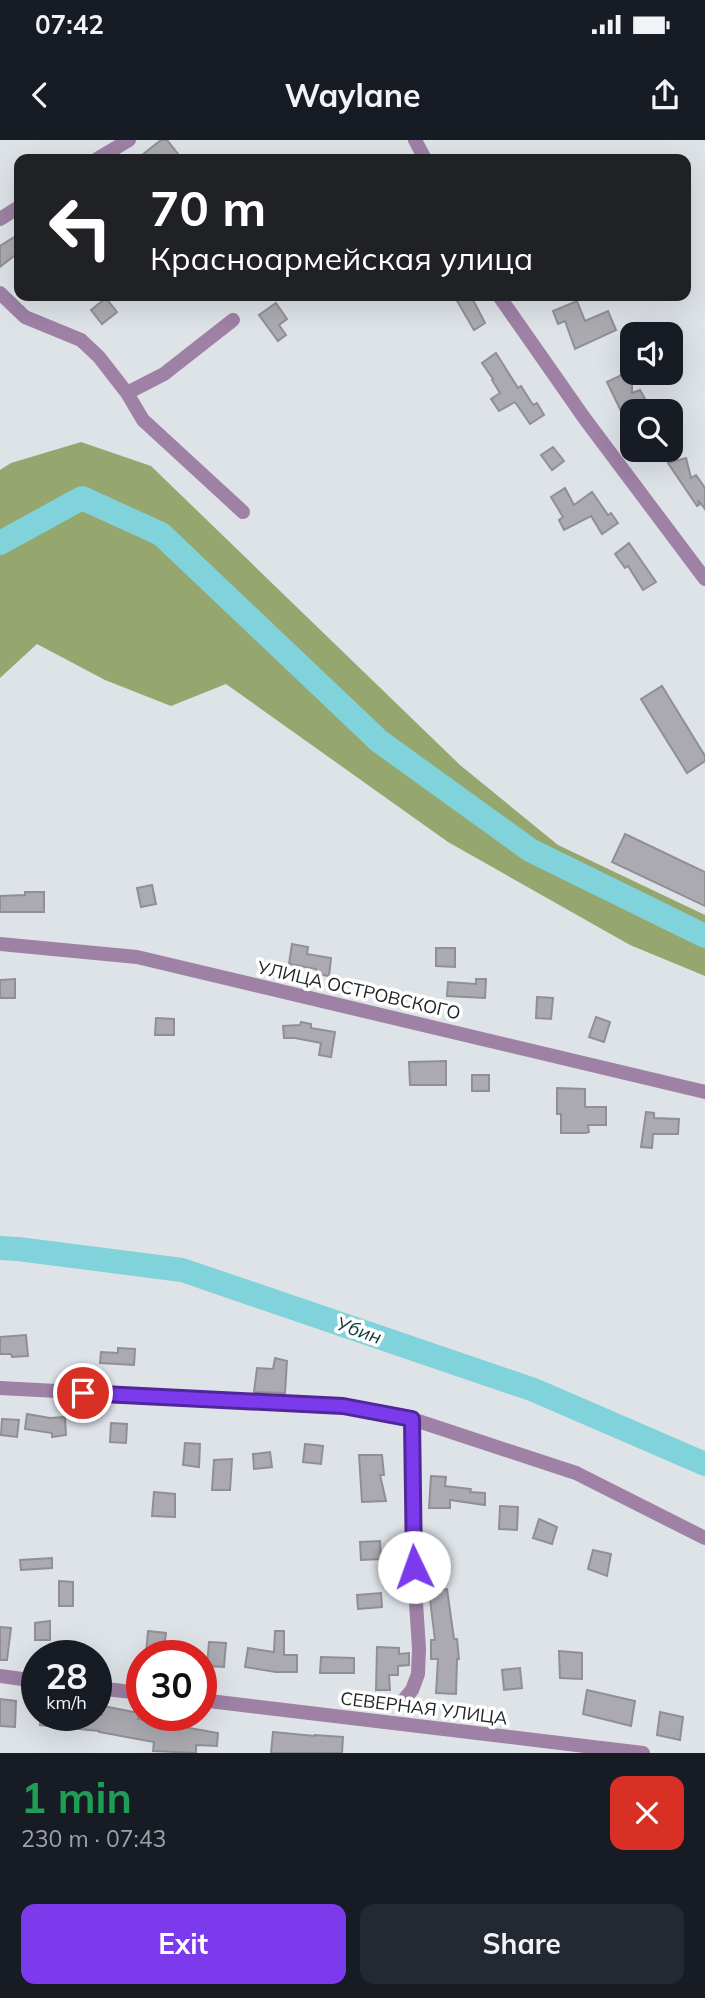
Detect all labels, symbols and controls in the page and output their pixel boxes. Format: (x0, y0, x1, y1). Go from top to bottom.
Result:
text: 07:42 (35, 8, 104, 41)
text: Waylane (284, 75, 421, 115)
icon: back (21, 76, 59, 114)
icon: share (646, 76, 684, 114)
text: 70 m (150, 177, 266, 238)
icon: left (35, 182, 126, 273)
text: Красноармейская улица (150, 238, 533, 278)
map controls (620, 322, 683, 462)
button: sound (620, 322, 683, 385)
button: search (620, 399, 683, 462)
street label: УЛИЦА ОСТРОВСКОГО (254, 955, 463, 1025)
water label: Убин (333, 1311, 385, 1349)
pin (53, 1363, 113, 1423)
icon: arrive (64, 1374, 102, 1412)
position arrow (377, 1530, 451, 1604)
speed limit sign: 30 (126, 1640, 217, 1731)
text: 28 (45, 1654, 88, 1698)
street label: СЕВЕРНАЯ УЛИЦА (339, 1686, 509, 1730)
text: km/h (46, 1691, 87, 1714)
text: 1 min (21, 1771, 132, 1824)
button: close (610, 1776, 684, 1850)
text: 230 m · 07:43 (21, 1824, 166, 1853)
button: Exit (21, 1904, 346, 1984)
button: Share (360, 1904, 684, 1984)

